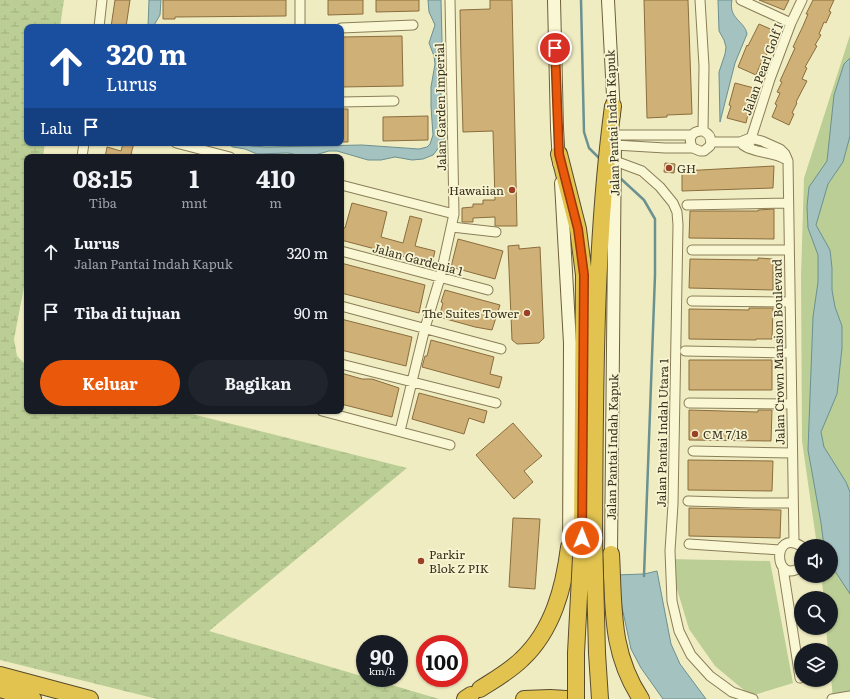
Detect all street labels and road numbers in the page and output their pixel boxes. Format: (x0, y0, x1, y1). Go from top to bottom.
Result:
street label: Jalan Pearl Golf I (737, 20, 787, 118)
street label: Jalan Garden Imperial (430, 43, 450, 171)
street label: Jalan Pantai Indah Kapuk (600, 49, 624, 197)
street label: Jalan Gardenia 1 (371, 238, 466, 280)
street label: Jalan Crown Mansion Boulevard (767, 258, 789, 445)
street label: Jalan Pantai Indah Utara 1 (652, 358, 672, 508)
street label: Jalan Pantai Indah Kapuk (602, 373, 622, 520)

